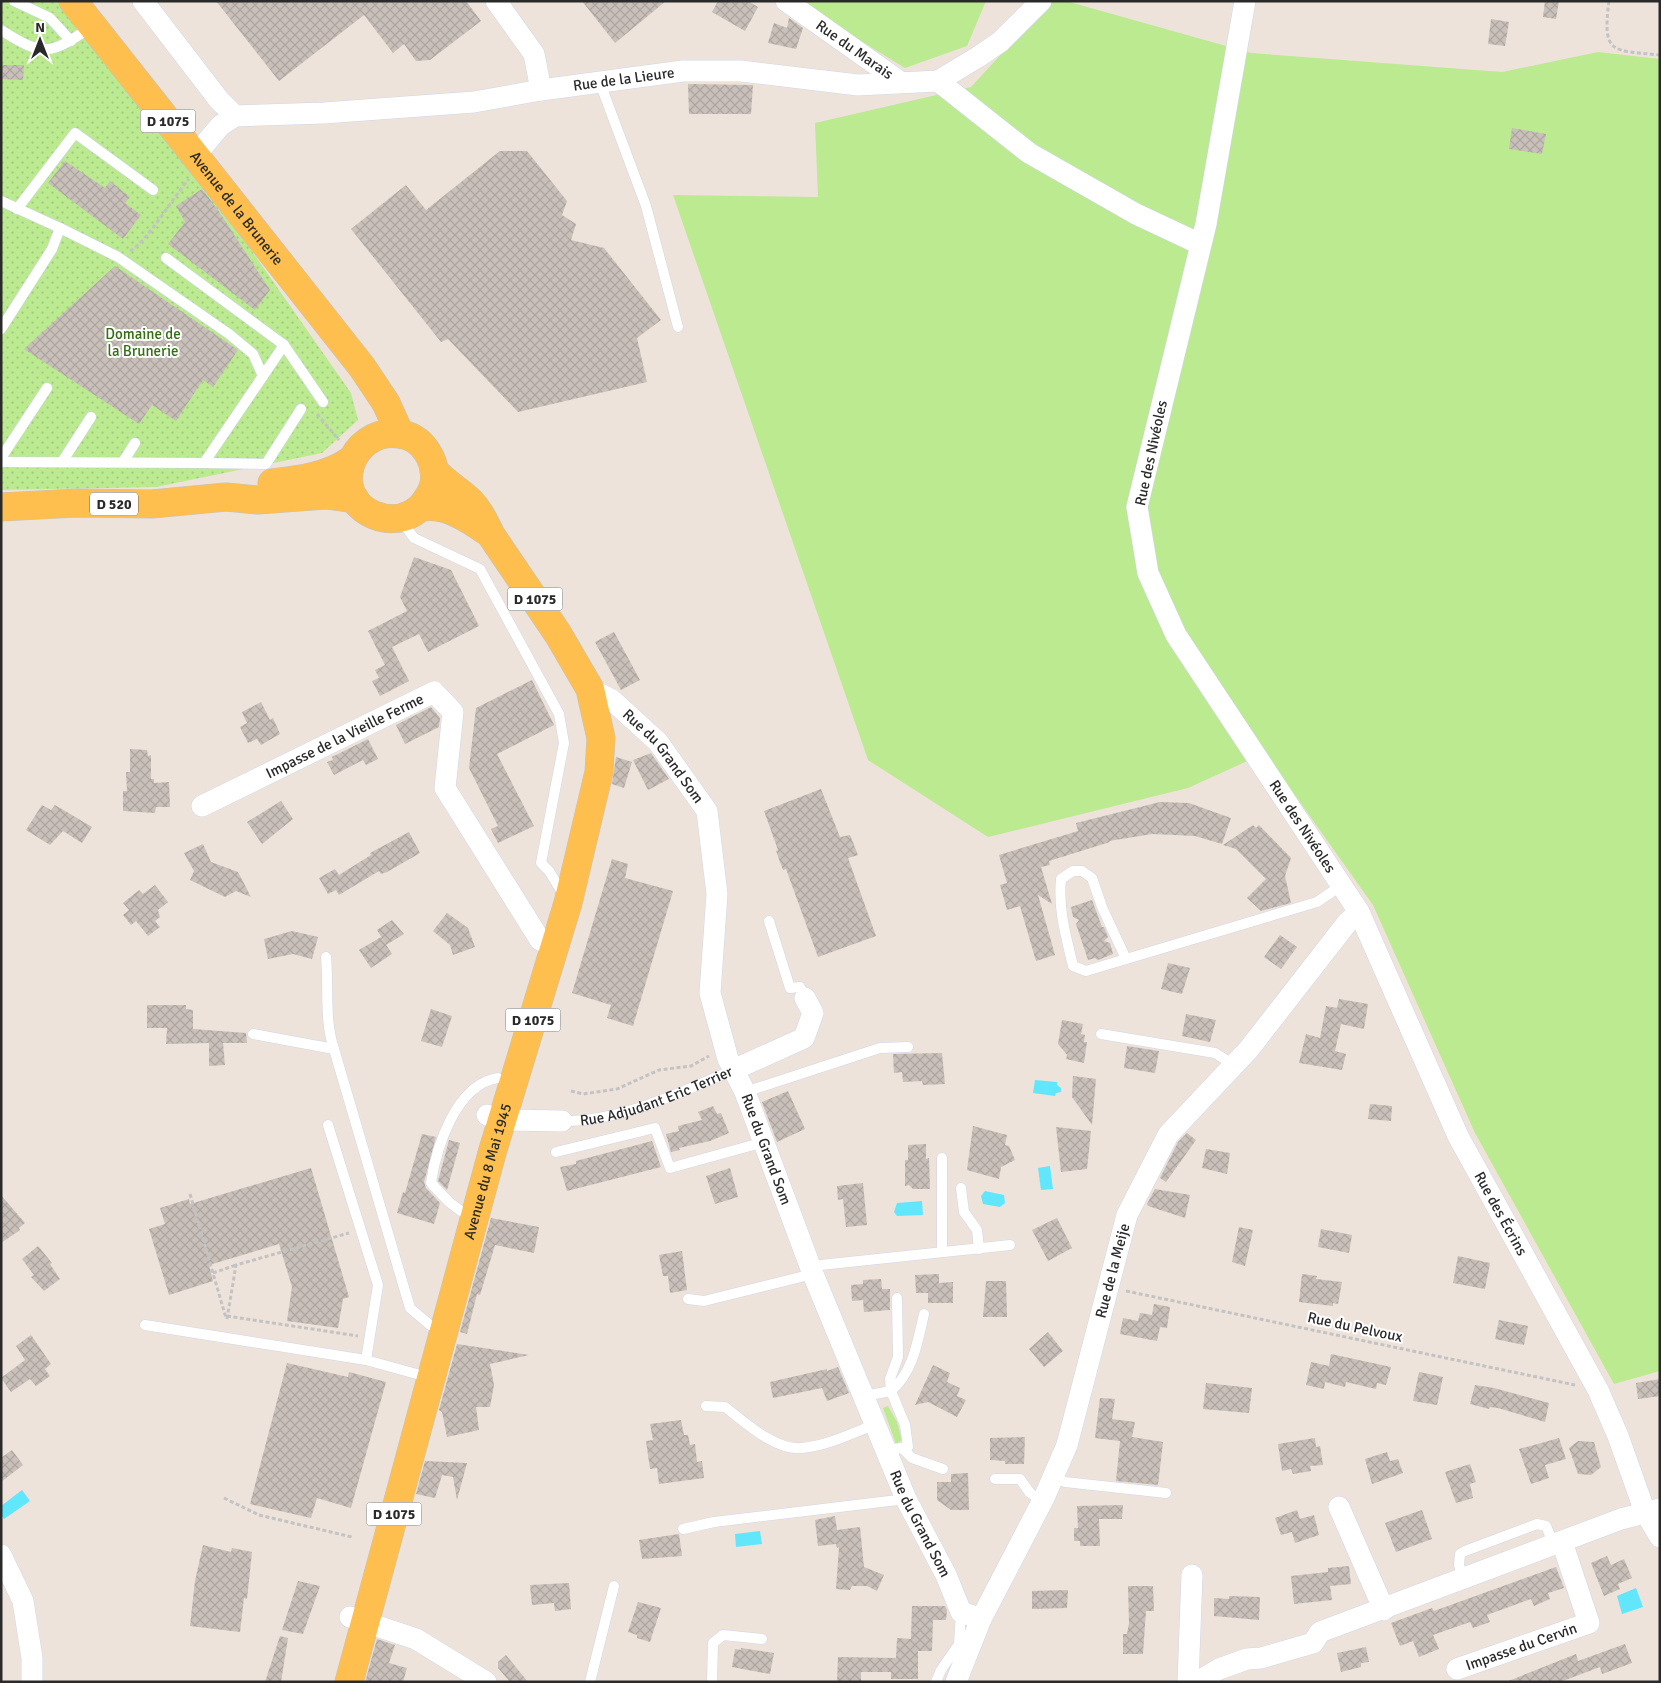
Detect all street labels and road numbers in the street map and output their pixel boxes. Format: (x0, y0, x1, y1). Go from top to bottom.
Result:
street label: Rue du Marais (812, 16, 897, 83)
street label: Rue de la Lieure (572, 63, 675, 95)
road number: D 1075 (140, 110, 196, 132)
street label: Avenue de la Brunerie (186, 148, 287, 269)
street label: Rue des Nivéoles (1131, 398, 1171, 507)
road number: D 520 (90, 492, 138, 516)
road number: D 1075 (508, 588, 562, 610)
street label: Impasse de la Vieille Ferme (263, 690, 427, 782)
street label: Rue du Grand Som (619, 705, 708, 807)
street label: Rue des Nivéoles (1265, 777, 1340, 877)
road number: D 1075 (506, 1008, 560, 1032)
street label: Rue Adjudant Eric Terrier (579, 1062, 736, 1129)
street label: Rue du Grand Som (737, 1091, 795, 1207)
street label: Avenue du 8 Mai 1945 (460, 1101, 516, 1242)
street label: Rue des Écrins (1470, 1168, 1531, 1259)
street label: Rue de la Meije (1091, 1221, 1133, 1320)
street label: Rue du Pelvoux (1306, 1308, 1404, 1346)
street label: Rue du Grand Som (886, 1468, 955, 1580)
road number: D 1075 (366, 1502, 422, 1526)
street label: Impasse du Cervin (1463, 1619, 1579, 1674)

